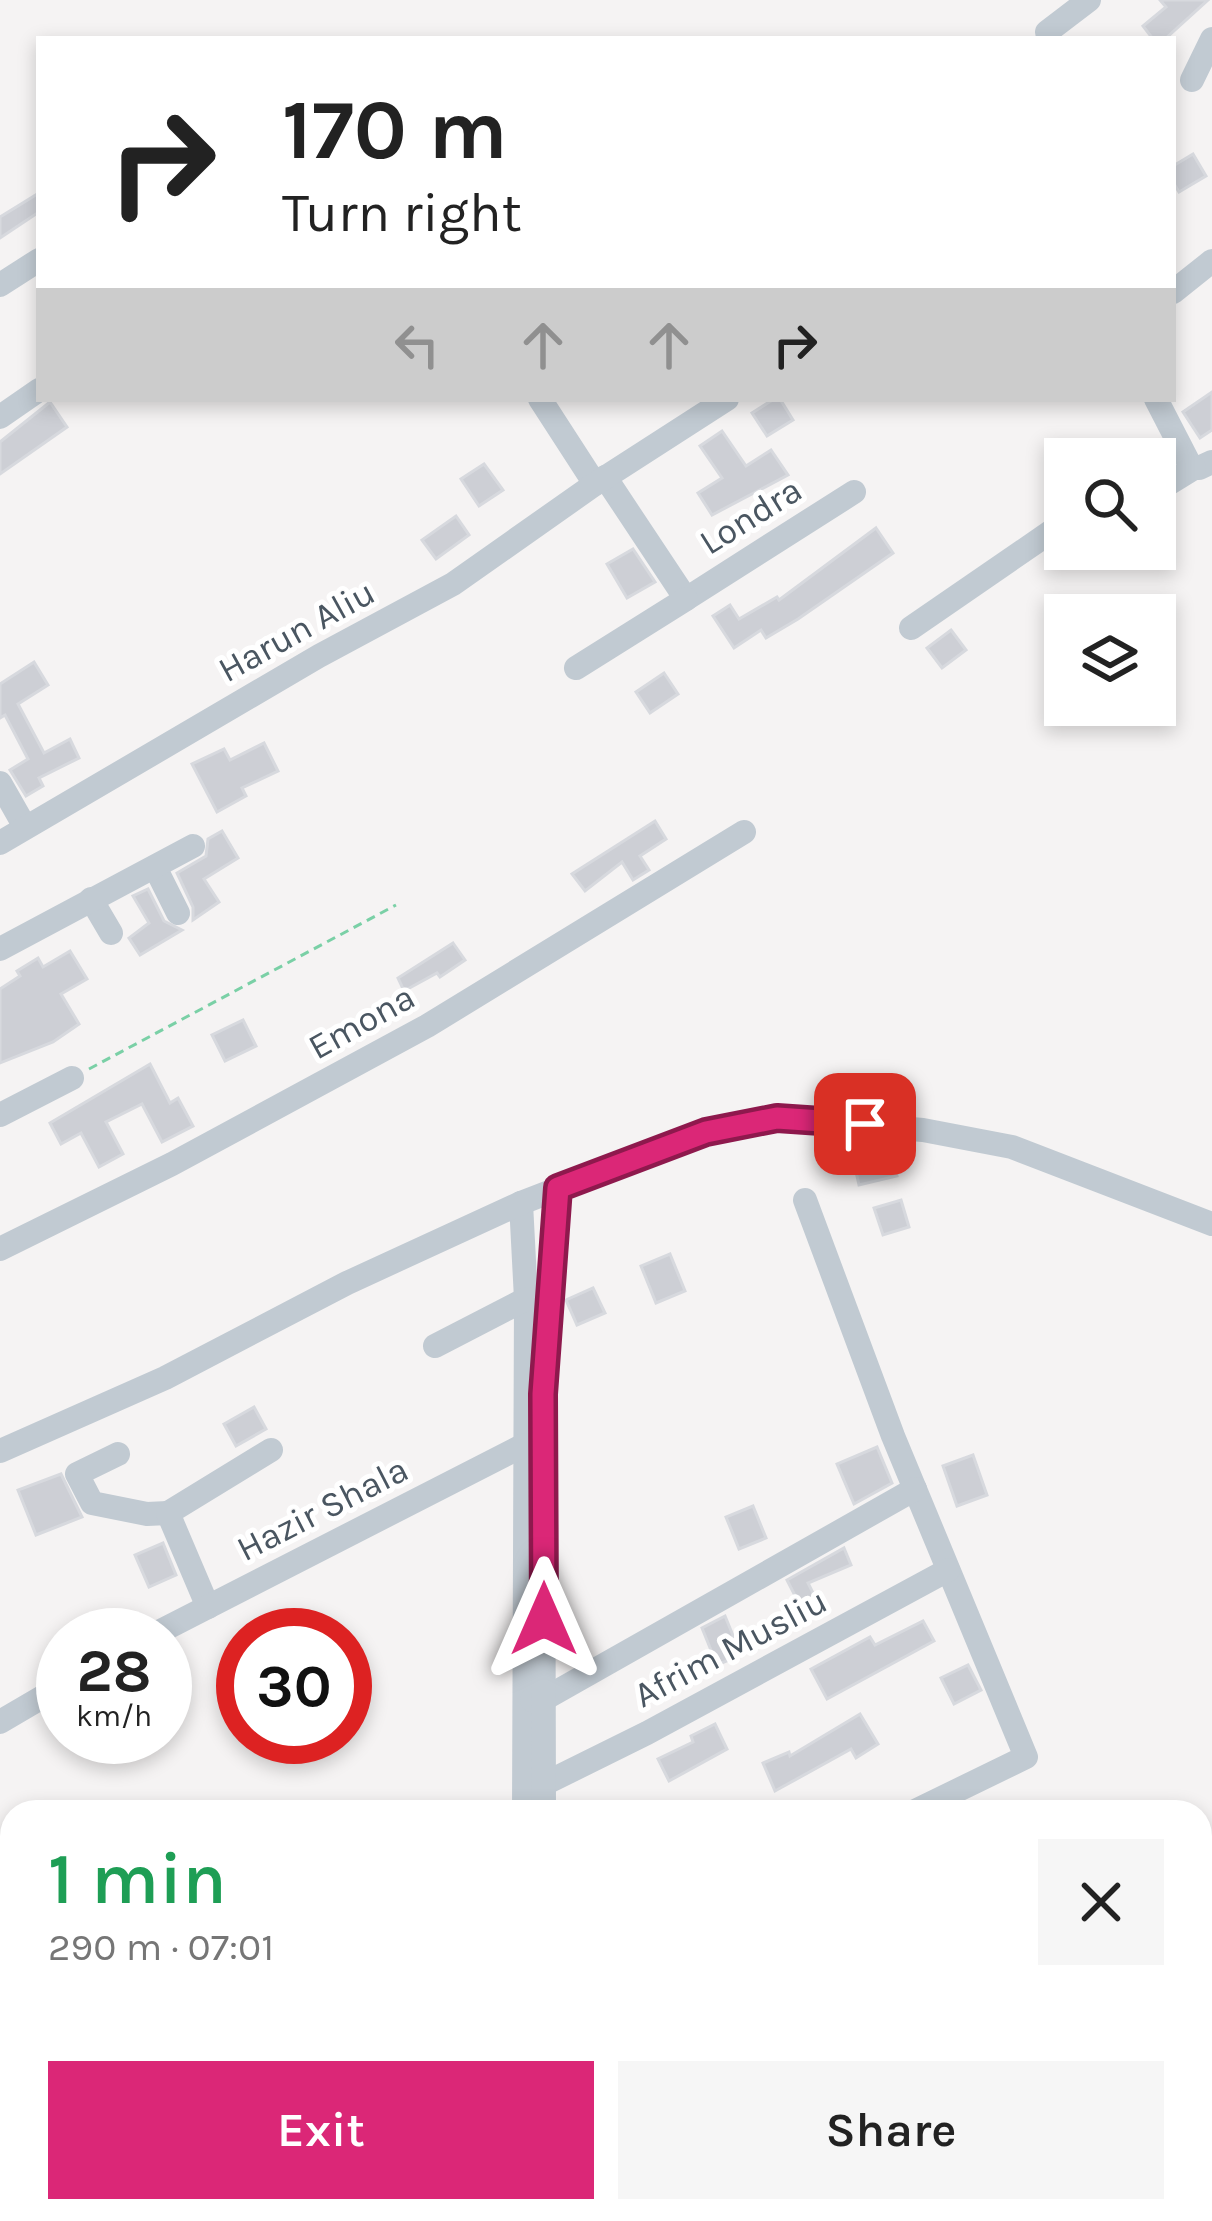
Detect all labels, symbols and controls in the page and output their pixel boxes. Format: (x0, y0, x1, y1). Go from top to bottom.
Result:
text: 170 m (282, 81, 508, 179)
icon: right (84, 84, 240, 240)
text: Turn right (282, 181, 522, 245)
icon: left (384, 312, 450, 378)
icon: ahead (510, 312, 576, 378)
icon: ahead (636, 312, 702, 378)
icon: right (762, 312, 828, 378)
map controls (1044, 438, 1176, 726)
button: search (1044, 438, 1176, 570)
street label: Londra (692, 468, 809, 563)
street label: Harun Aliu (211, 571, 382, 691)
button: layers (1044, 594, 1176, 726)
street label: Emona (301, 976, 422, 1068)
pin (814, 1073, 916, 1175)
icon: arrive (832, 1091, 898, 1157)
street label: Hazir Shala (230, 1448, 415, 1570)
position arrow (481, 1556, 607, 1682)
street label: Afrim Musliu (627, 1579, 834, 1716)
speed limit sign: 30 (216, 1608, 372, 1764)
text: 28 (76, 1636, 152, 1706)
text: km/h (76, 1698, 152, 1734)
text: 1 min (48, 1837, 227, 1921)
button: close (1038, 1839, 1164, 1965)
text: 290 m · 07:01 (48, 1924, 274, 1970)
button: Exit (48, 2061, 594, 2199)
button: Share (618, 2061, 1164, 2199)

